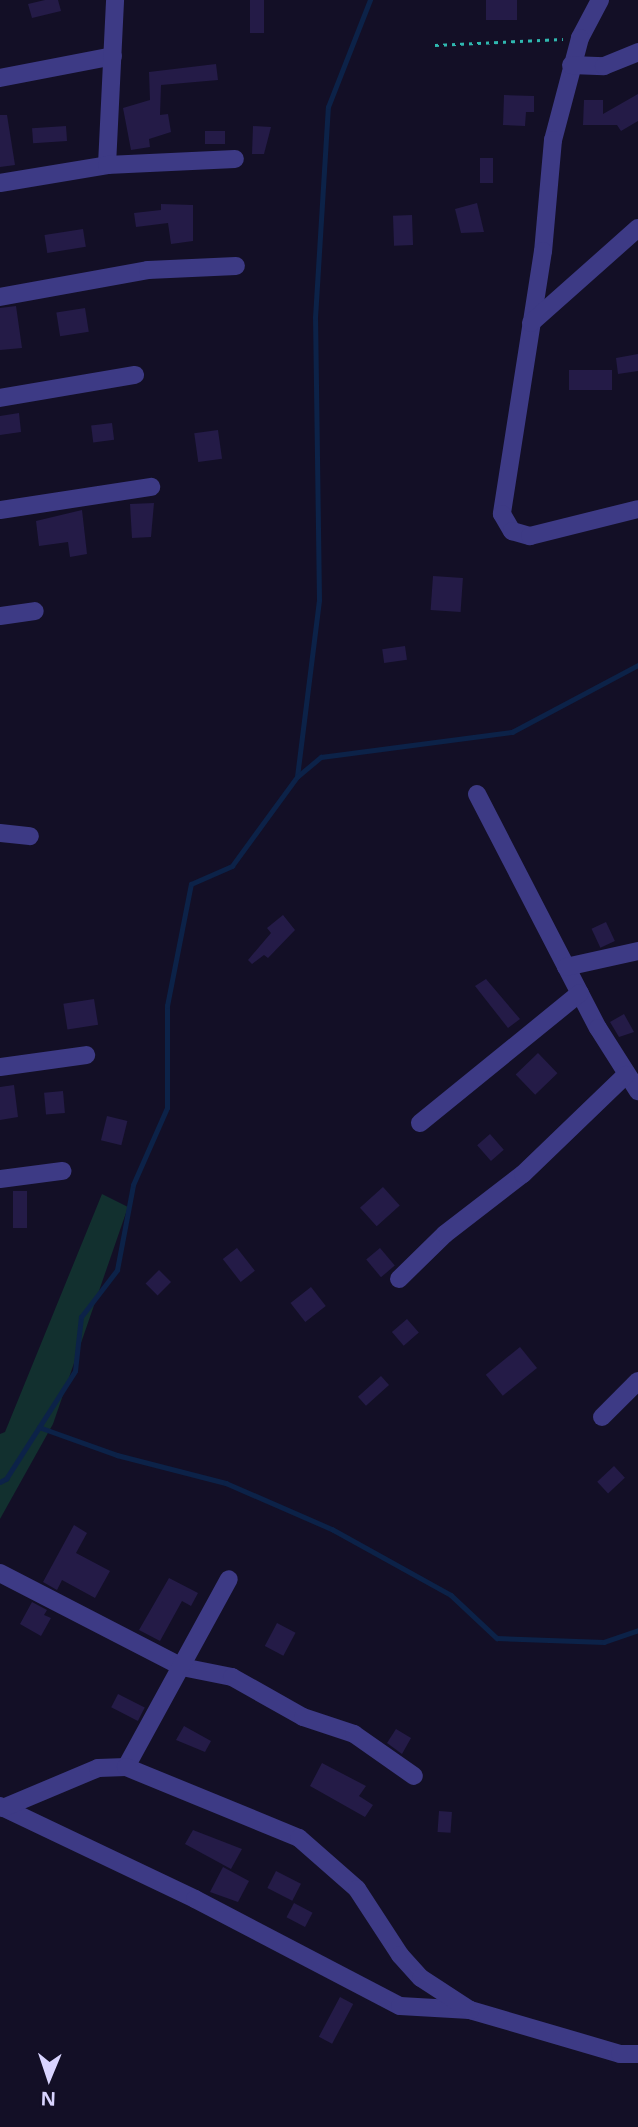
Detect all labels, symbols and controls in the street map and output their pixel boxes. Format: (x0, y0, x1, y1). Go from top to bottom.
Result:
north arrow (14, 2043, 84, 2113)
text: N (40, 2086, 56, 2112)

